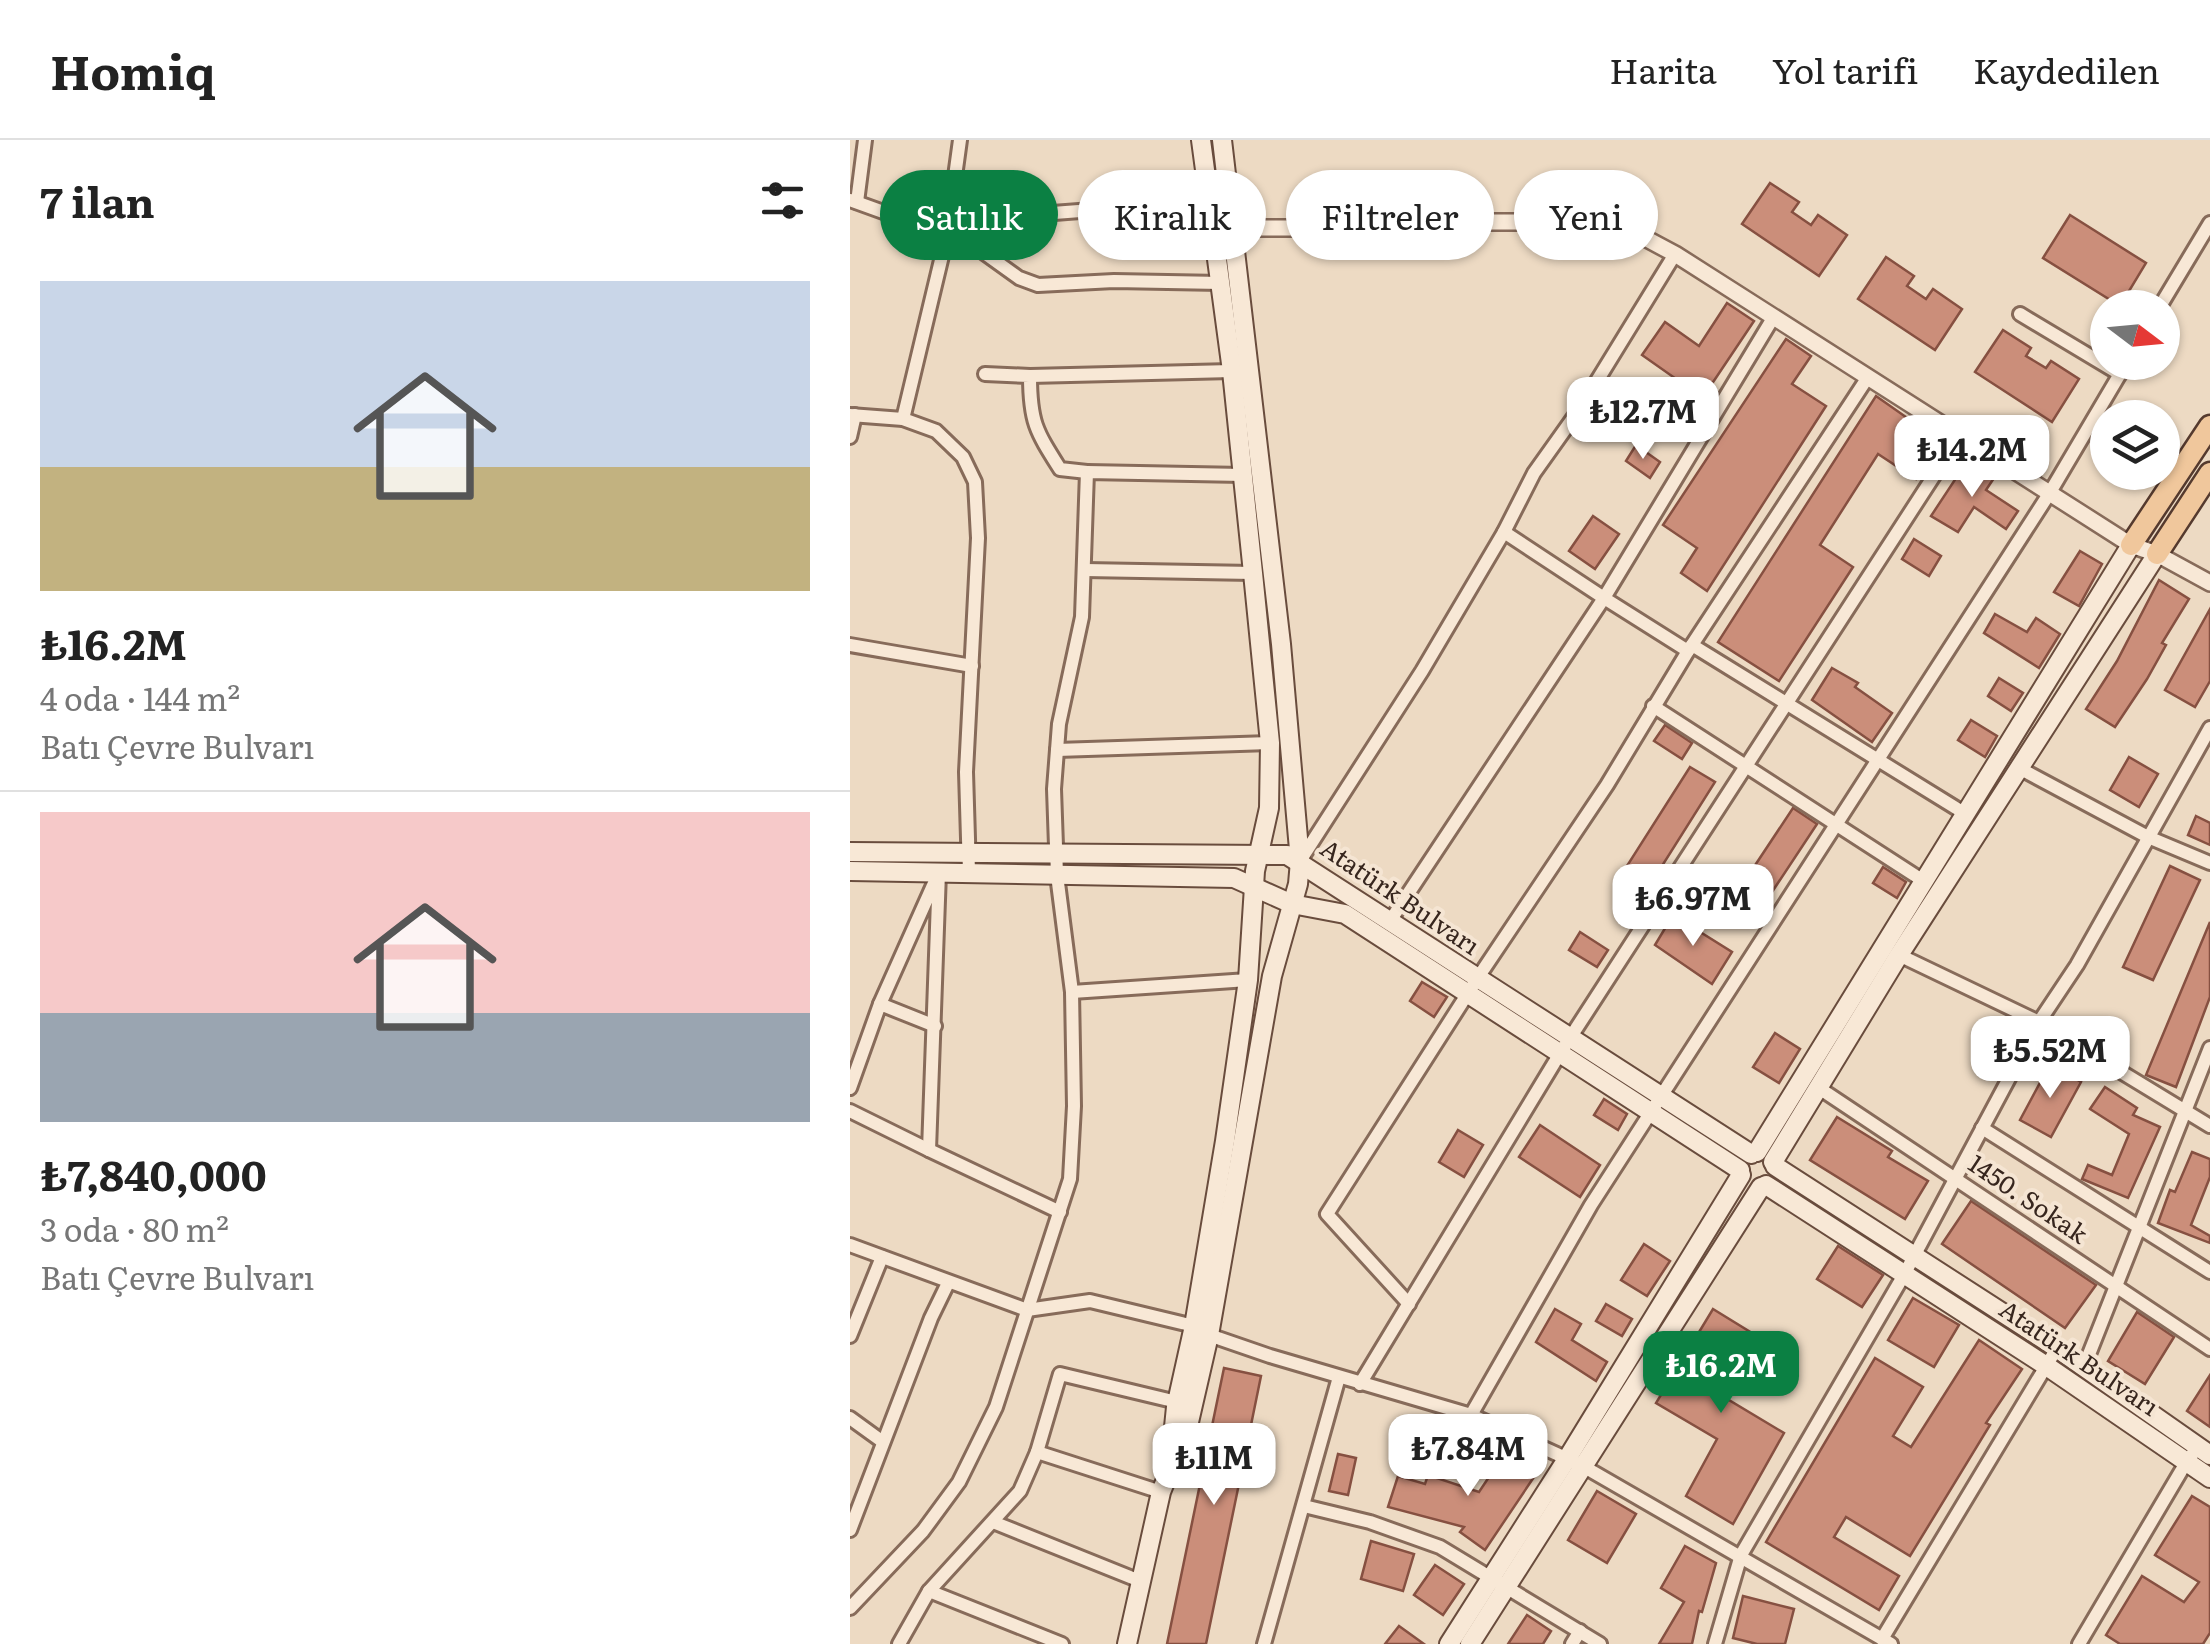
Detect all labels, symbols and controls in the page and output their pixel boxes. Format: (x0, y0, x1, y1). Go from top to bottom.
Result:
text: Homiq (50, 34, 216, 105)
text: Harita (1609, 43, 1717, 95)
text: Yol tarifi (1772, 43, 1918, 95)
text: Kaydedilen (1973, 43, 2160, 95)
text: 7 ilan (40, 169, 155, 231)
chip: Satılık (880, 170, 1058, 260)
chip: Kiralık (1078, 170, 1266, 260)
chip: Filtreler (1286, 170, 1494, 260)
chip: Yeni (1514, 170, 1658, 260)
icon: filters (755, 173, 810, 228)
north arrow (2090, 290, 2180, 380)
map controls (2090, 290, 2180, 490)
icon: home (335, 346, 515, 526)
pin: ₺12.7M (1562, 377, 1724, 462)
text: ₺12.7M (1589, 385, 1697, 433)
button: layers (2090, 400, 2180, 490)
pin: ₺14.2M (1891, 415, 2053, 500)
text: ₺14.2M (1916, 423, 2028, 471)
text: ₺16.2M (40, 611, 187, 673)
text: 4 oda · 144 m² (40, 673, 240, 721)
text: Batı Çevre Bulvarı (40, 721, 314, 769)
street label: Atatürk Bulvarı (1314, 829, 1488, 963)
pin: ₺6.97M (1612, 864, 1774, 949)
text: ₺6.97M (1635, 872, 1752, 920)
icon: home (335, 877, 515, 1057)
pin: ₺5.52M (1969, 1016, 2131, 1101)
text: ₺5.52M (1993, 1024, 2107, 1072)
text: ₺7,840,000 (40, 1142, 267, 1204)
street label: 1450. Sokak (1962, 1144, 2096, 1252)
text: 3 oda · 80 m² (40, 1204, 229, 1252)
text: Batı Çevre Bulvarı (40, 1252, 314, 1300)
street label: Atatürk Bulvarı (1993, 1290, 2167, 1424)
pin: ₺16.2M (1640, 1331, 1802, 1416)
text: ₺16.2M (1665, 1339, 1777, 1387)
pin: ₺7.84M (1387, 1414, 1549, 1499)
text: ₺7.84M (1410, 1422, 1526, 1470)
pin: ₺11M (1155, 1423, 1273, 1508)
text: ₺11M (1175, 1431, 1253, 1479)

